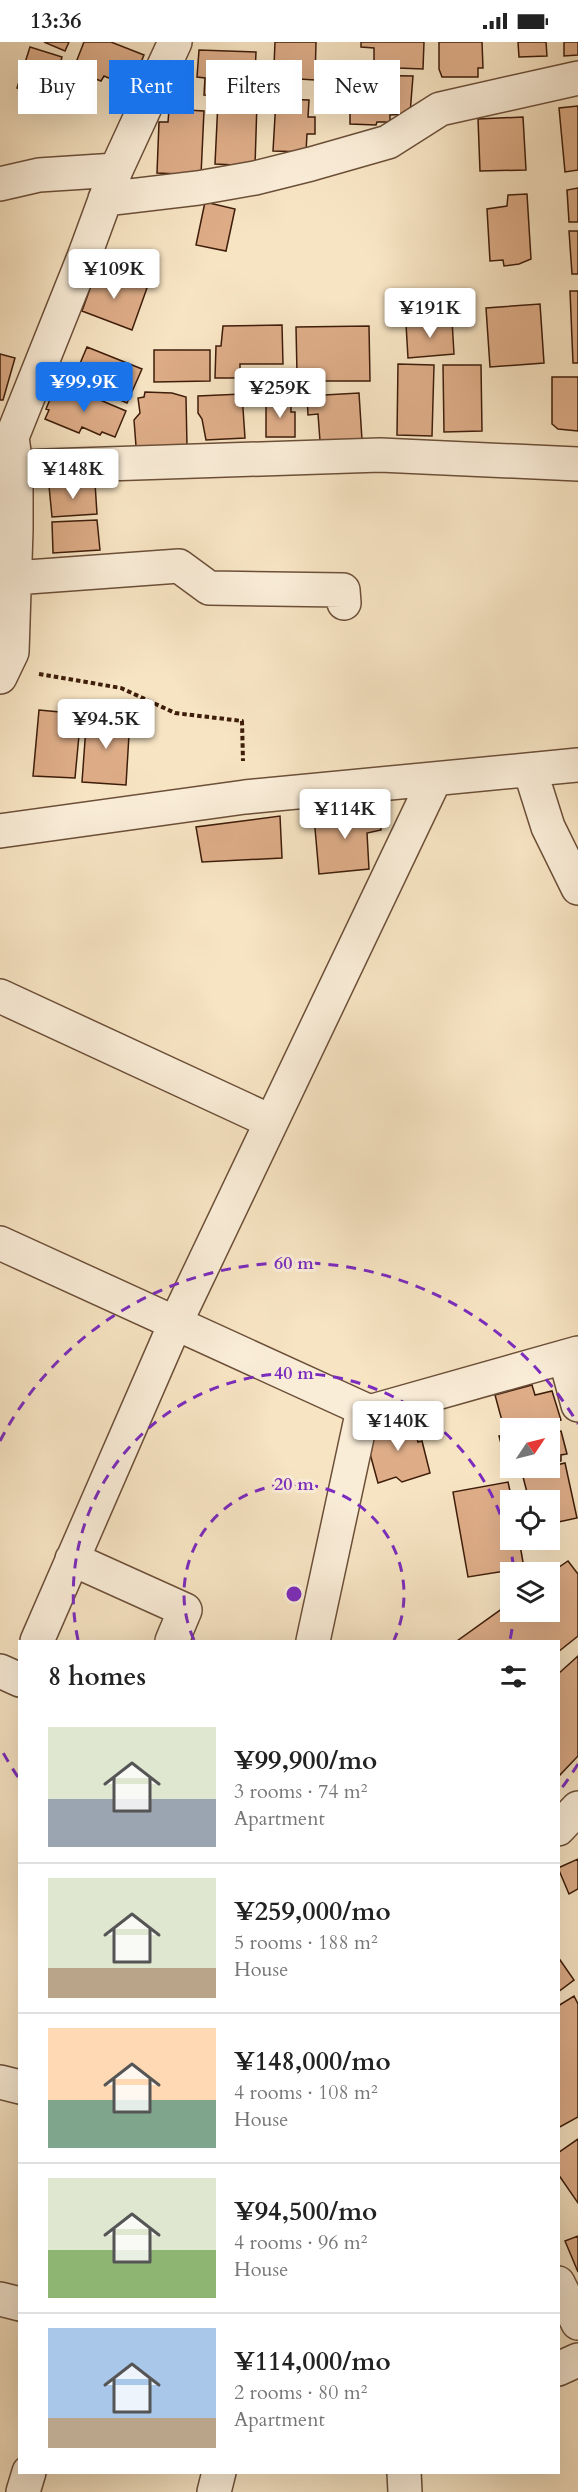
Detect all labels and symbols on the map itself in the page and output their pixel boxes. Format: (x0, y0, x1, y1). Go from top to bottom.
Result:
pin: ¥109K (72, 249, 156, 300)
pin: ¥191K (388, 288, 472, 339)
pin: ¥99.9K (35, 362, 133, 413)
pin: ¥259K (238, 368, 322, 419)
pin: ¥148K (31, 449, 115, 500)
pin: ¥94.5K (57, 699, 155, 750)
pin: ¥114K (303, 789, 387, 840)
text: 60 m (274, 1251, 314, 1276)
text: 40 m (274, 1361, 314, 1386)
pin: ¥140K (356, 1401, 440, 1452)
north arrow (500, 1418, 560, 1478)
text: 20 m (274, 1472, 314, 1497)
centre of rings (284, 1584, 304, 1604)

